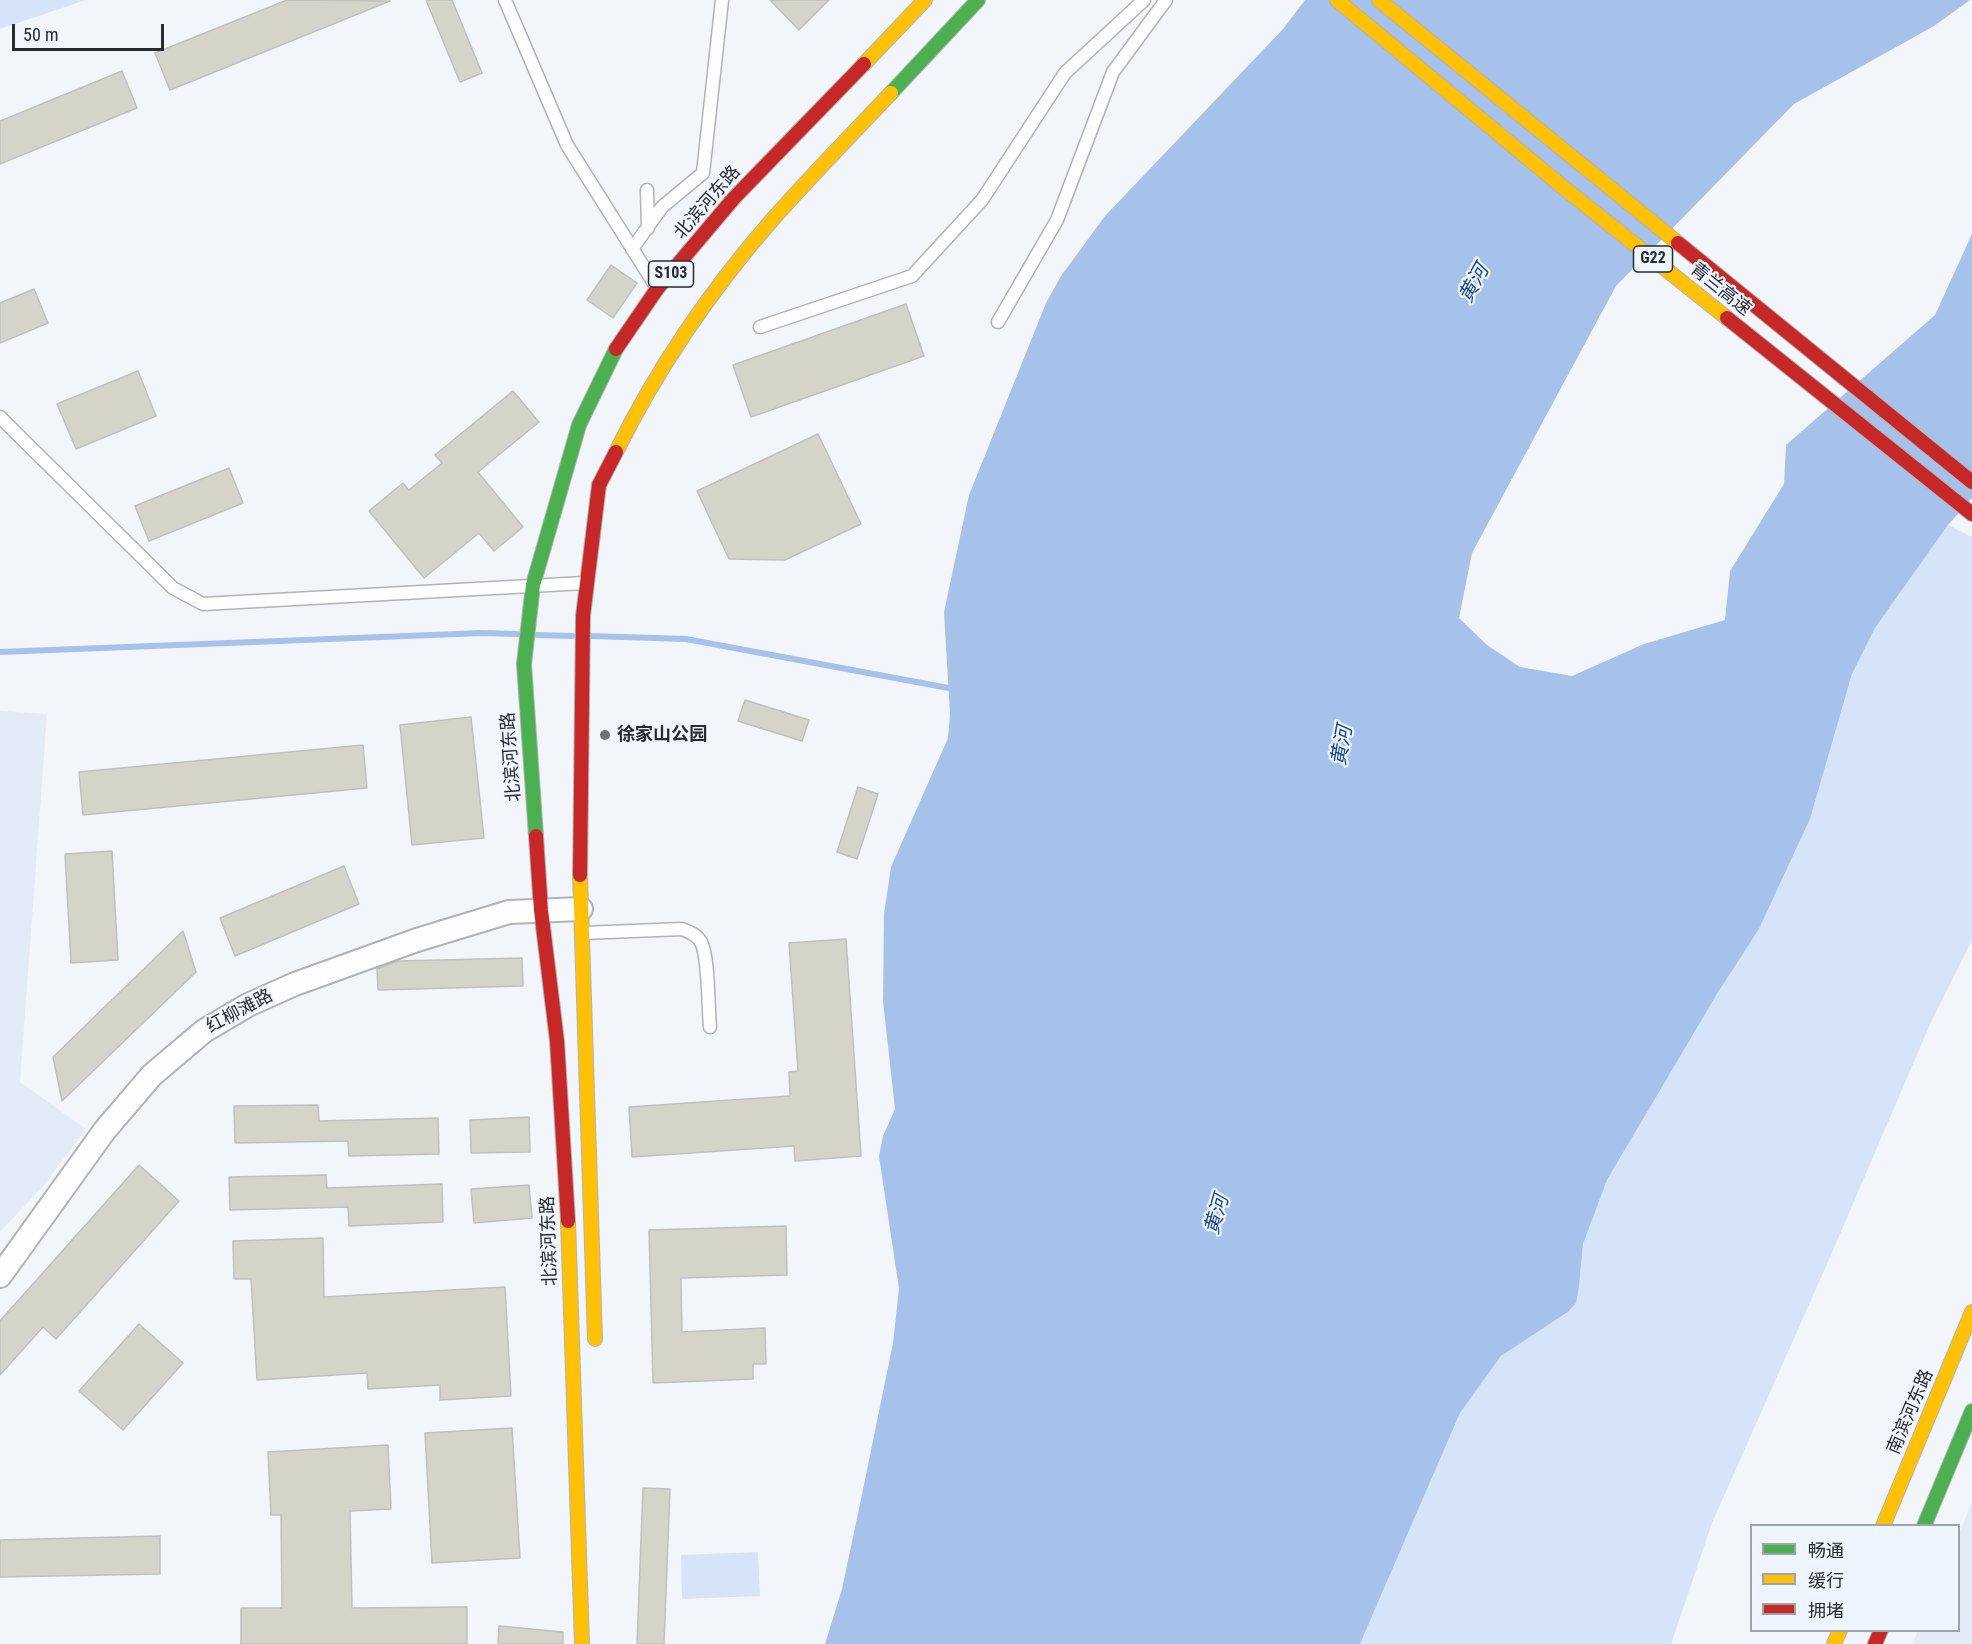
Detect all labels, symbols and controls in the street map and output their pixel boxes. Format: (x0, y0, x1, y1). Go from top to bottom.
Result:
scale bar (15, 12, 166, 50)
text: 50 m (23, 24, 58, 45)
street label: 北滨河东路 (670, 162, 746, 244)
road number: G22 (1634, 246, 1672, 272)
street label: 青兰高速 (1685, 259, 1755, 321)
road number: S103 (648, 261, 694, 287)
water label: 黄河 (1455, 261, 1495, 307)
street label: 北滨河东路 (498, 711, 526, 803)
place label: 徐家山公园 (617, 724, 707, 746)
water label: 黄河 (1328, 724, 1358, 768)
marker: 徐家山公园 (598, 728, 612, 742)
street label: 红柳滩路 (203, 986, 277, 1038)
water label: 黄河 (1201, 1192, 1235, 1238)
street label: 北滨河东路 (538, 1196, 562, 1286)
street label: 南滨河东路 (1883, 1366, 1939, 1458)
legend (1750, 1524, 1960, 1632)
text: 畅通 (1808, 1540, 1844, 1561)
text: 缓行 (1808, 1570, 1844, 1591)
text: 拥堵 (1808, 1600, 1844, 1621)

